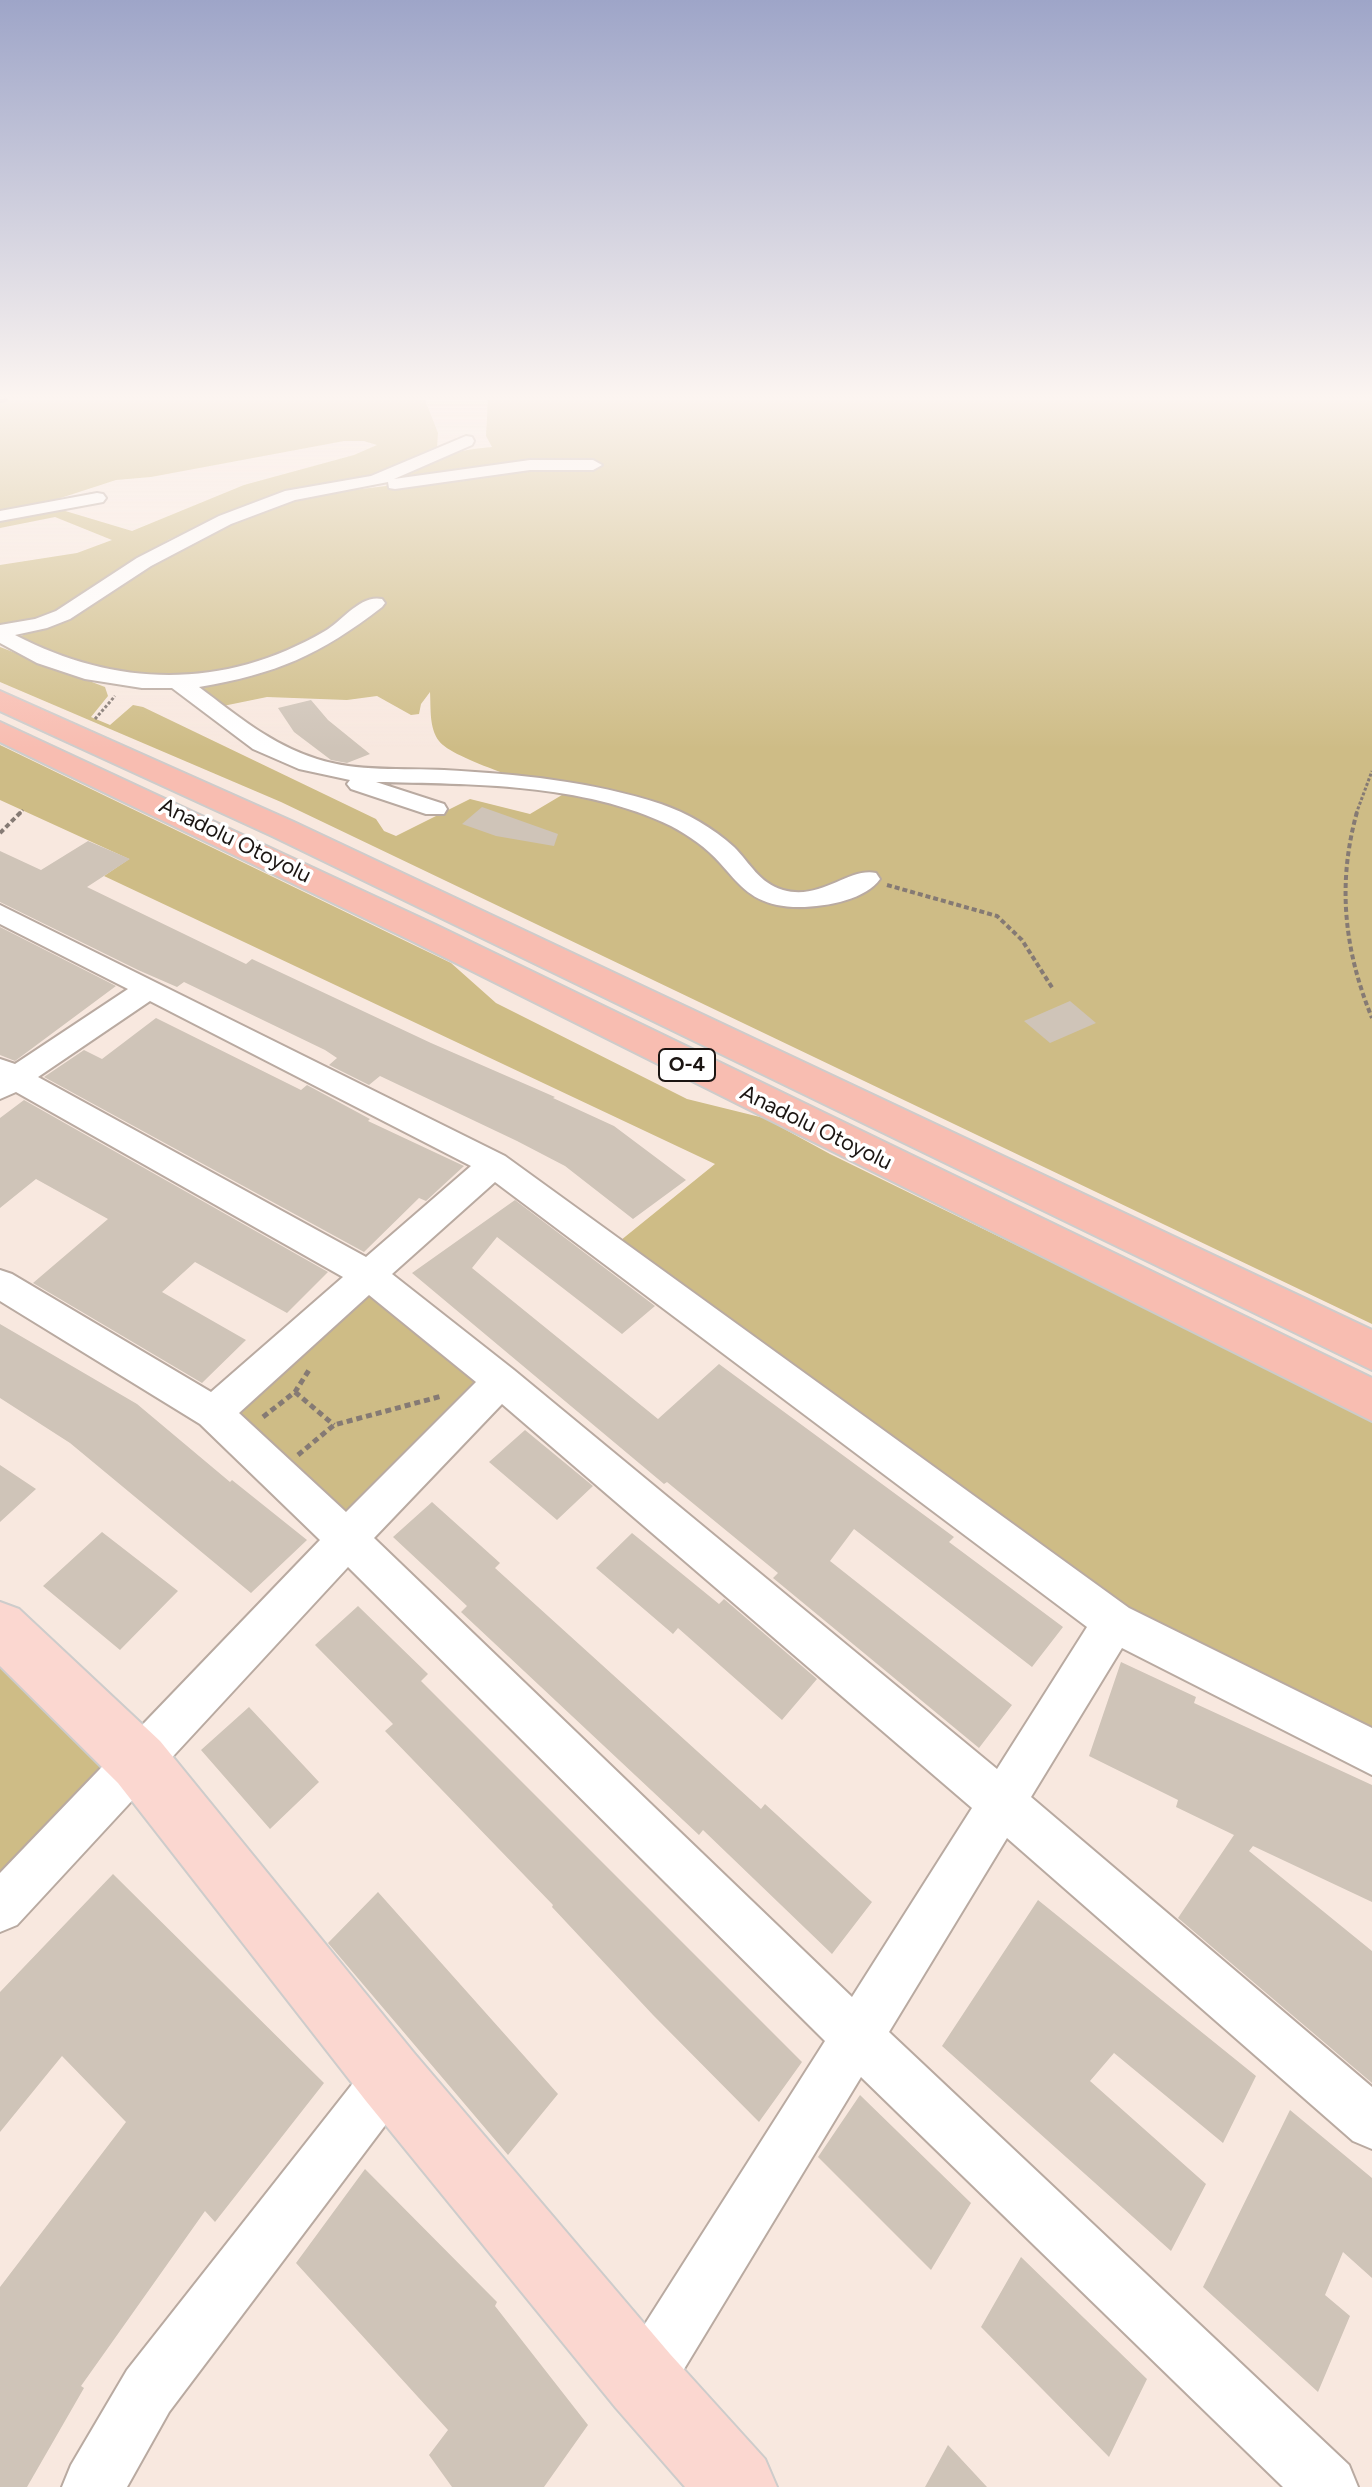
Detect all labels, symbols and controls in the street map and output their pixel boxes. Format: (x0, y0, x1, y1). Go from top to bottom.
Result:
street label: Anadolu Otoyolu (155, 793, 315, 889)
road number: O-4 (659, 1049, 715, 1081)
street label: Anadolu Otoyolu (736, 1080, 896, 1176)

